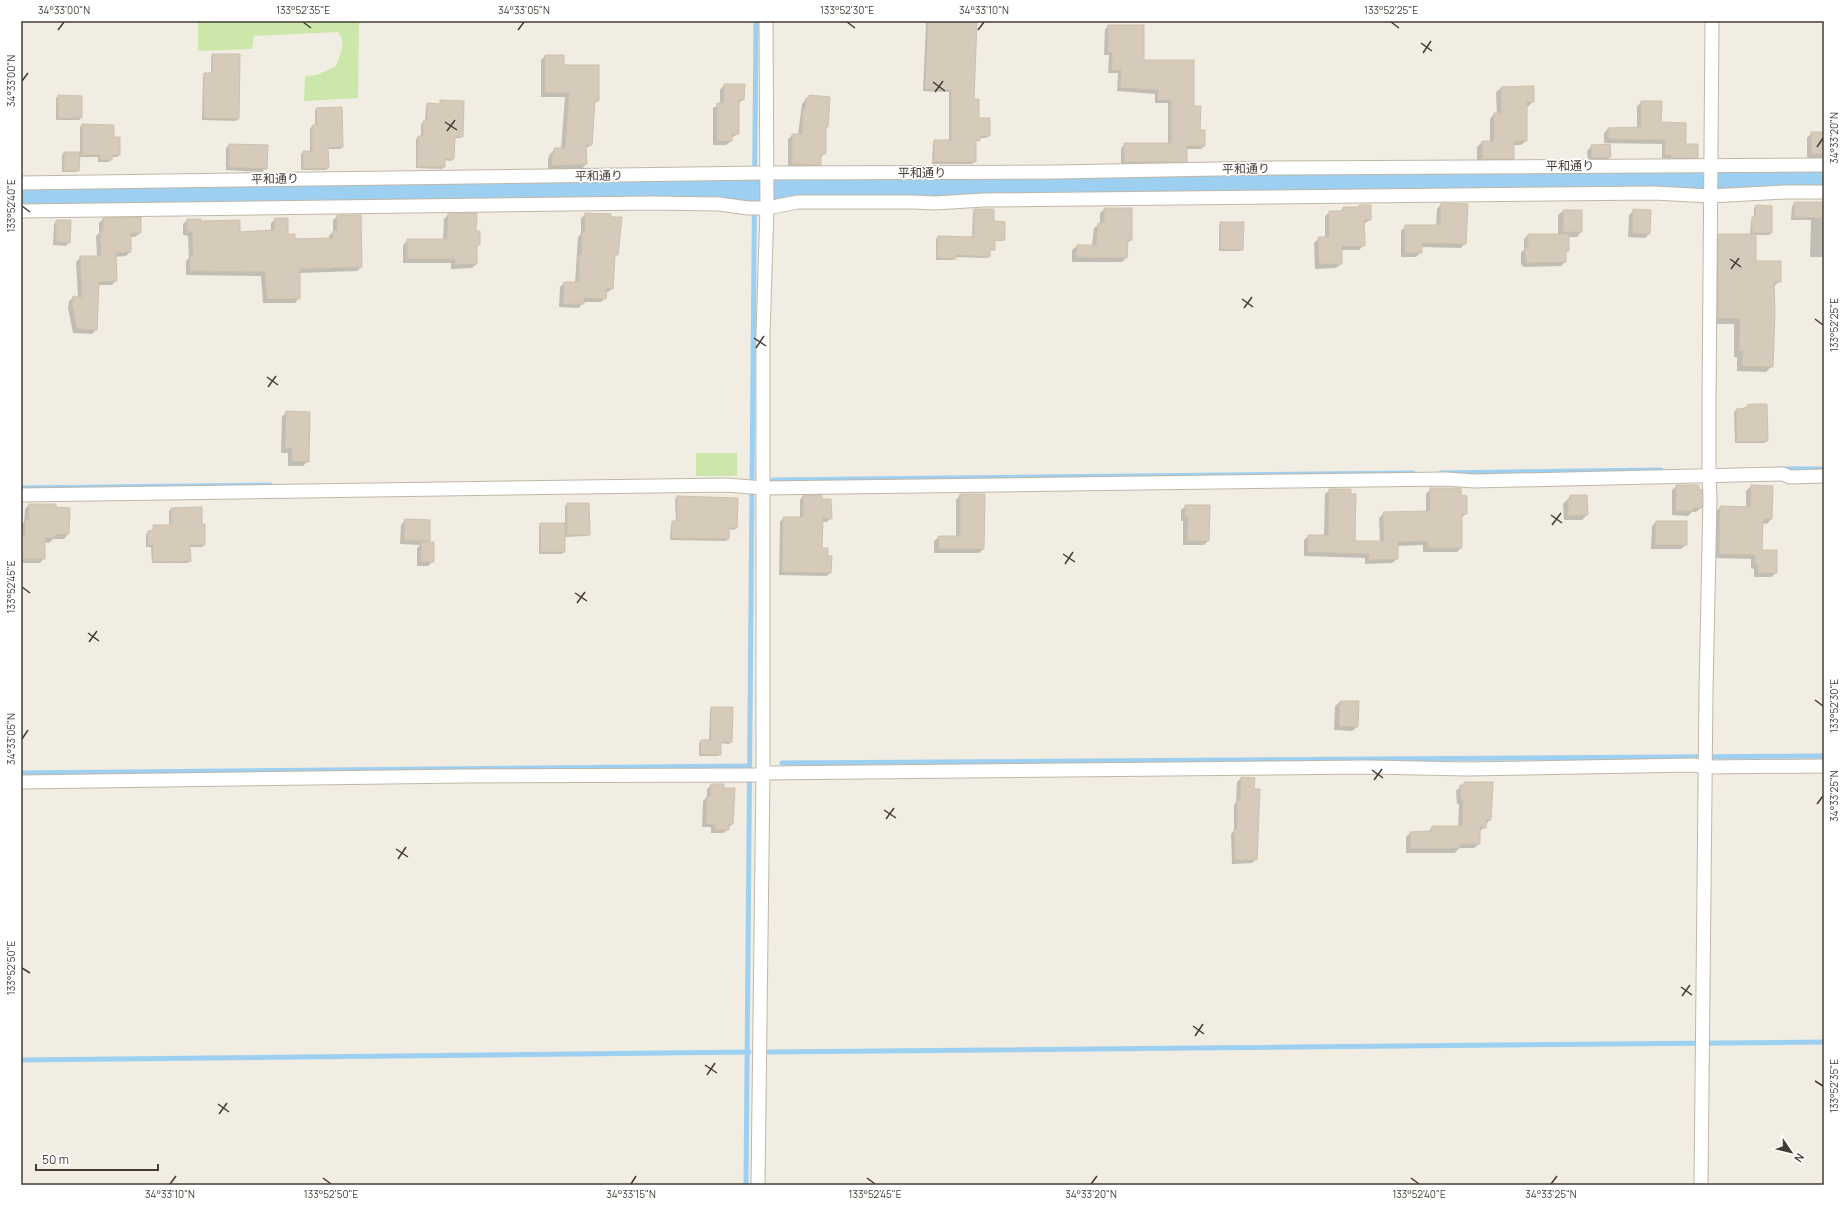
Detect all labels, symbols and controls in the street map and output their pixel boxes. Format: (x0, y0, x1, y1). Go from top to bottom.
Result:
text: 34°33'00"N (38, 3, 90, 17)
text: 133°52'35"E (276, 3, 330, 17)
text: 34°33'05"N (498, 3, 550, 17)
text: 133°52'30"E (820, 3, 874, 17)
text: 34°33'10"N (959, 3, 1009, 17)
text: 133°52'25"E (1364, 3, 1418, 17)
text: 34°33'00"N (4, 55, 18, 107)
text: 34°33'20"N (1827, 112, 1841, 164)
street label: 平和通り (1546, 157, 1594, 174)
street label: 平和通り (1222, 160, 1270, 177)
street label: 平和通り (898, 164, 946, 181)
street label: 平和通り (575, 167, 623, 184)
street label: 平和通り (251, 170, 299, 187)
text: 133°52'40"E (4, 179, 18, 233)
text: 133°52'25"E (1827, 298, 1841, 352)
text: 133°52'45"E (4, 560, 18, 613)
text: 133°52'30"E (1827, 679, 1841, 733)
text: 34°33'05"N (4, 713, 18, 765)
text: 34°33'25"N (1827, 770, 1841, 822)
text: 133°52'50"E (4, 941, 18, 995)
text: 133°52'35"E (1827, 1059, 1841, 1113)
north arrow (1771, 1132, 1811, 1172)
scale bar (36, 1146, 158, 1172)
text: N (1791, 1150, 1808, 1166)
text: 50 m (42, 1151, 69, 1168)
text: 34°33'10"N (145, 1187, 195, 1201)
text: 133°52'50"E (304, 1187, 358, 1201)
text: 34°33'15"N (606, 1187, 656, 1201)
text: 133°52'45"E (849, 1187, 902, 1201)
text: 34°33'20"N (1065, 1187, 1117, 1201)
text: 133°52'40"E (1392, 1187, 1446, 1201)
text: 34°33'25"N (1525, 1187, 1577, 1201)

